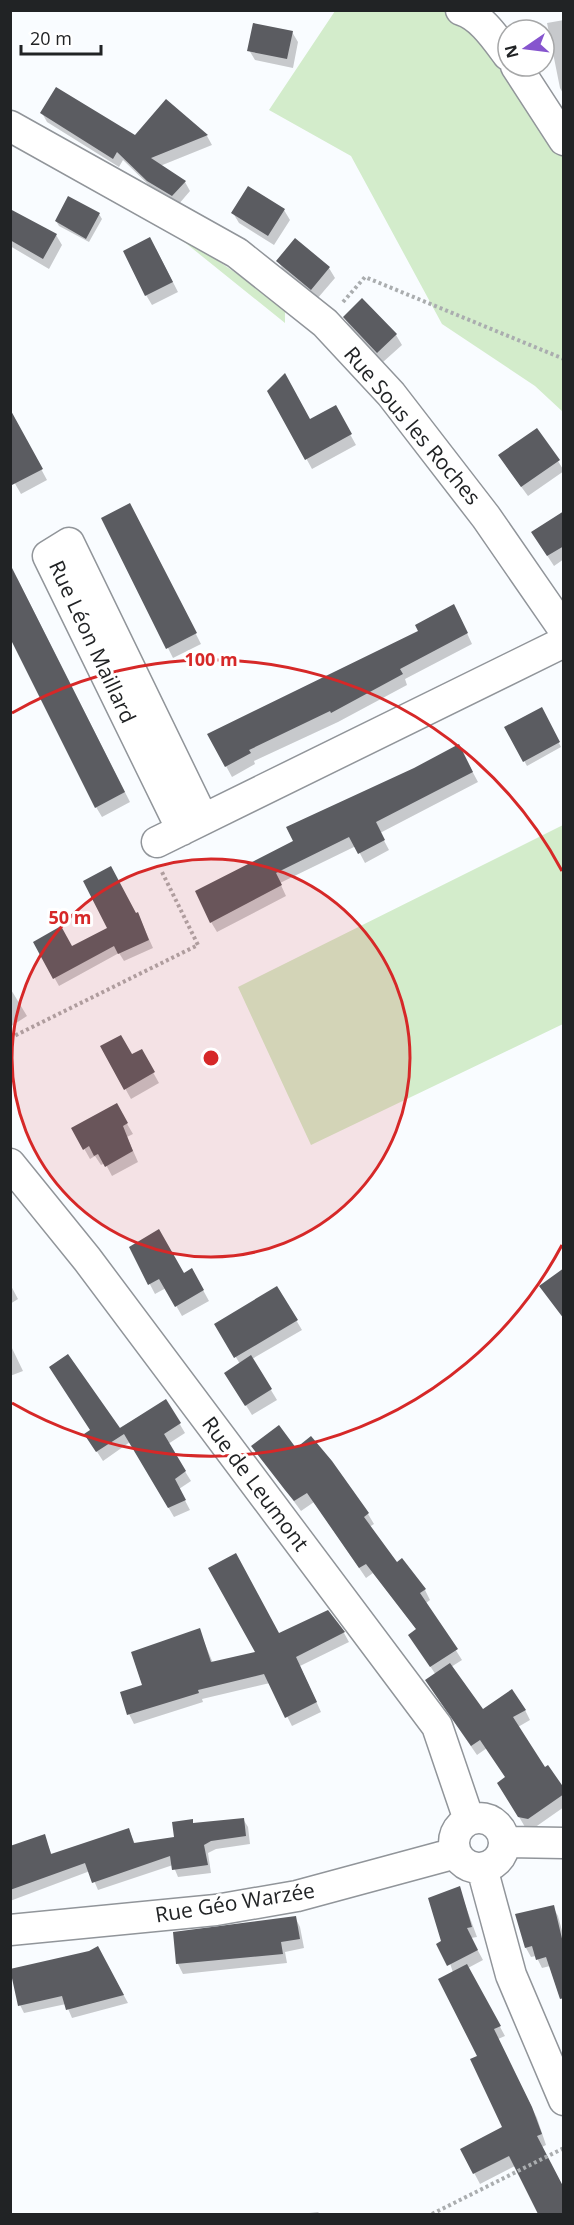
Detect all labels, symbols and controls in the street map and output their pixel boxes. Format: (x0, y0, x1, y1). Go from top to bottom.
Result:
scale bar (21, 18, 100, 56)
north arrow (496, 18, 556, 78)
text: 20 m (30, 26, 72, 50)
text: N (499, 43, 524, 61)
street label: Rue Sous les Roches (338, 340, 487, 510)
street label: Rue Léon Maillard (43, 556, 143, 727)
text: 100 m (184, 647, 238, 671)
text: 50 m (49, 905, 91, 929)
centre of rings (201, 1048, 221, 1068)
street label: Rue de Leumont (196, 1411, 316, 1556)
street label: Rue Géo Warzée (153, 1876, 317, 1928)

